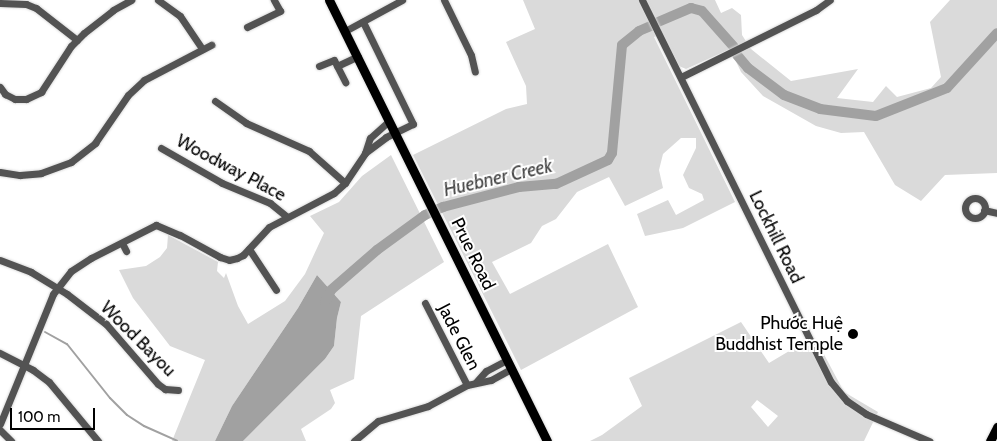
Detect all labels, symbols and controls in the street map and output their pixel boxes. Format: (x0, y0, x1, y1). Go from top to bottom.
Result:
street label: Woodway Place (173, 130, 289, 206)
water label: Huebner Creek (441, 154, 555, 202)
street label: Lockhill Road (744, 187, 808, 287)
street label: Prue Road (446, 214, 500, 294)
street label: Wood Bayou (96, 297, 180, 381)
street label: Jade Glen (433, 300, 485, 374)
place label: Phước Huệ Buddhist Temple (715, 313, 843, 356)
marker: Phước Huệ Buddhist Temple (847, 328, 859, 340)
scale bar (12, 398, 98, 430)
text: 100 m (18, 408, 60, 426)

